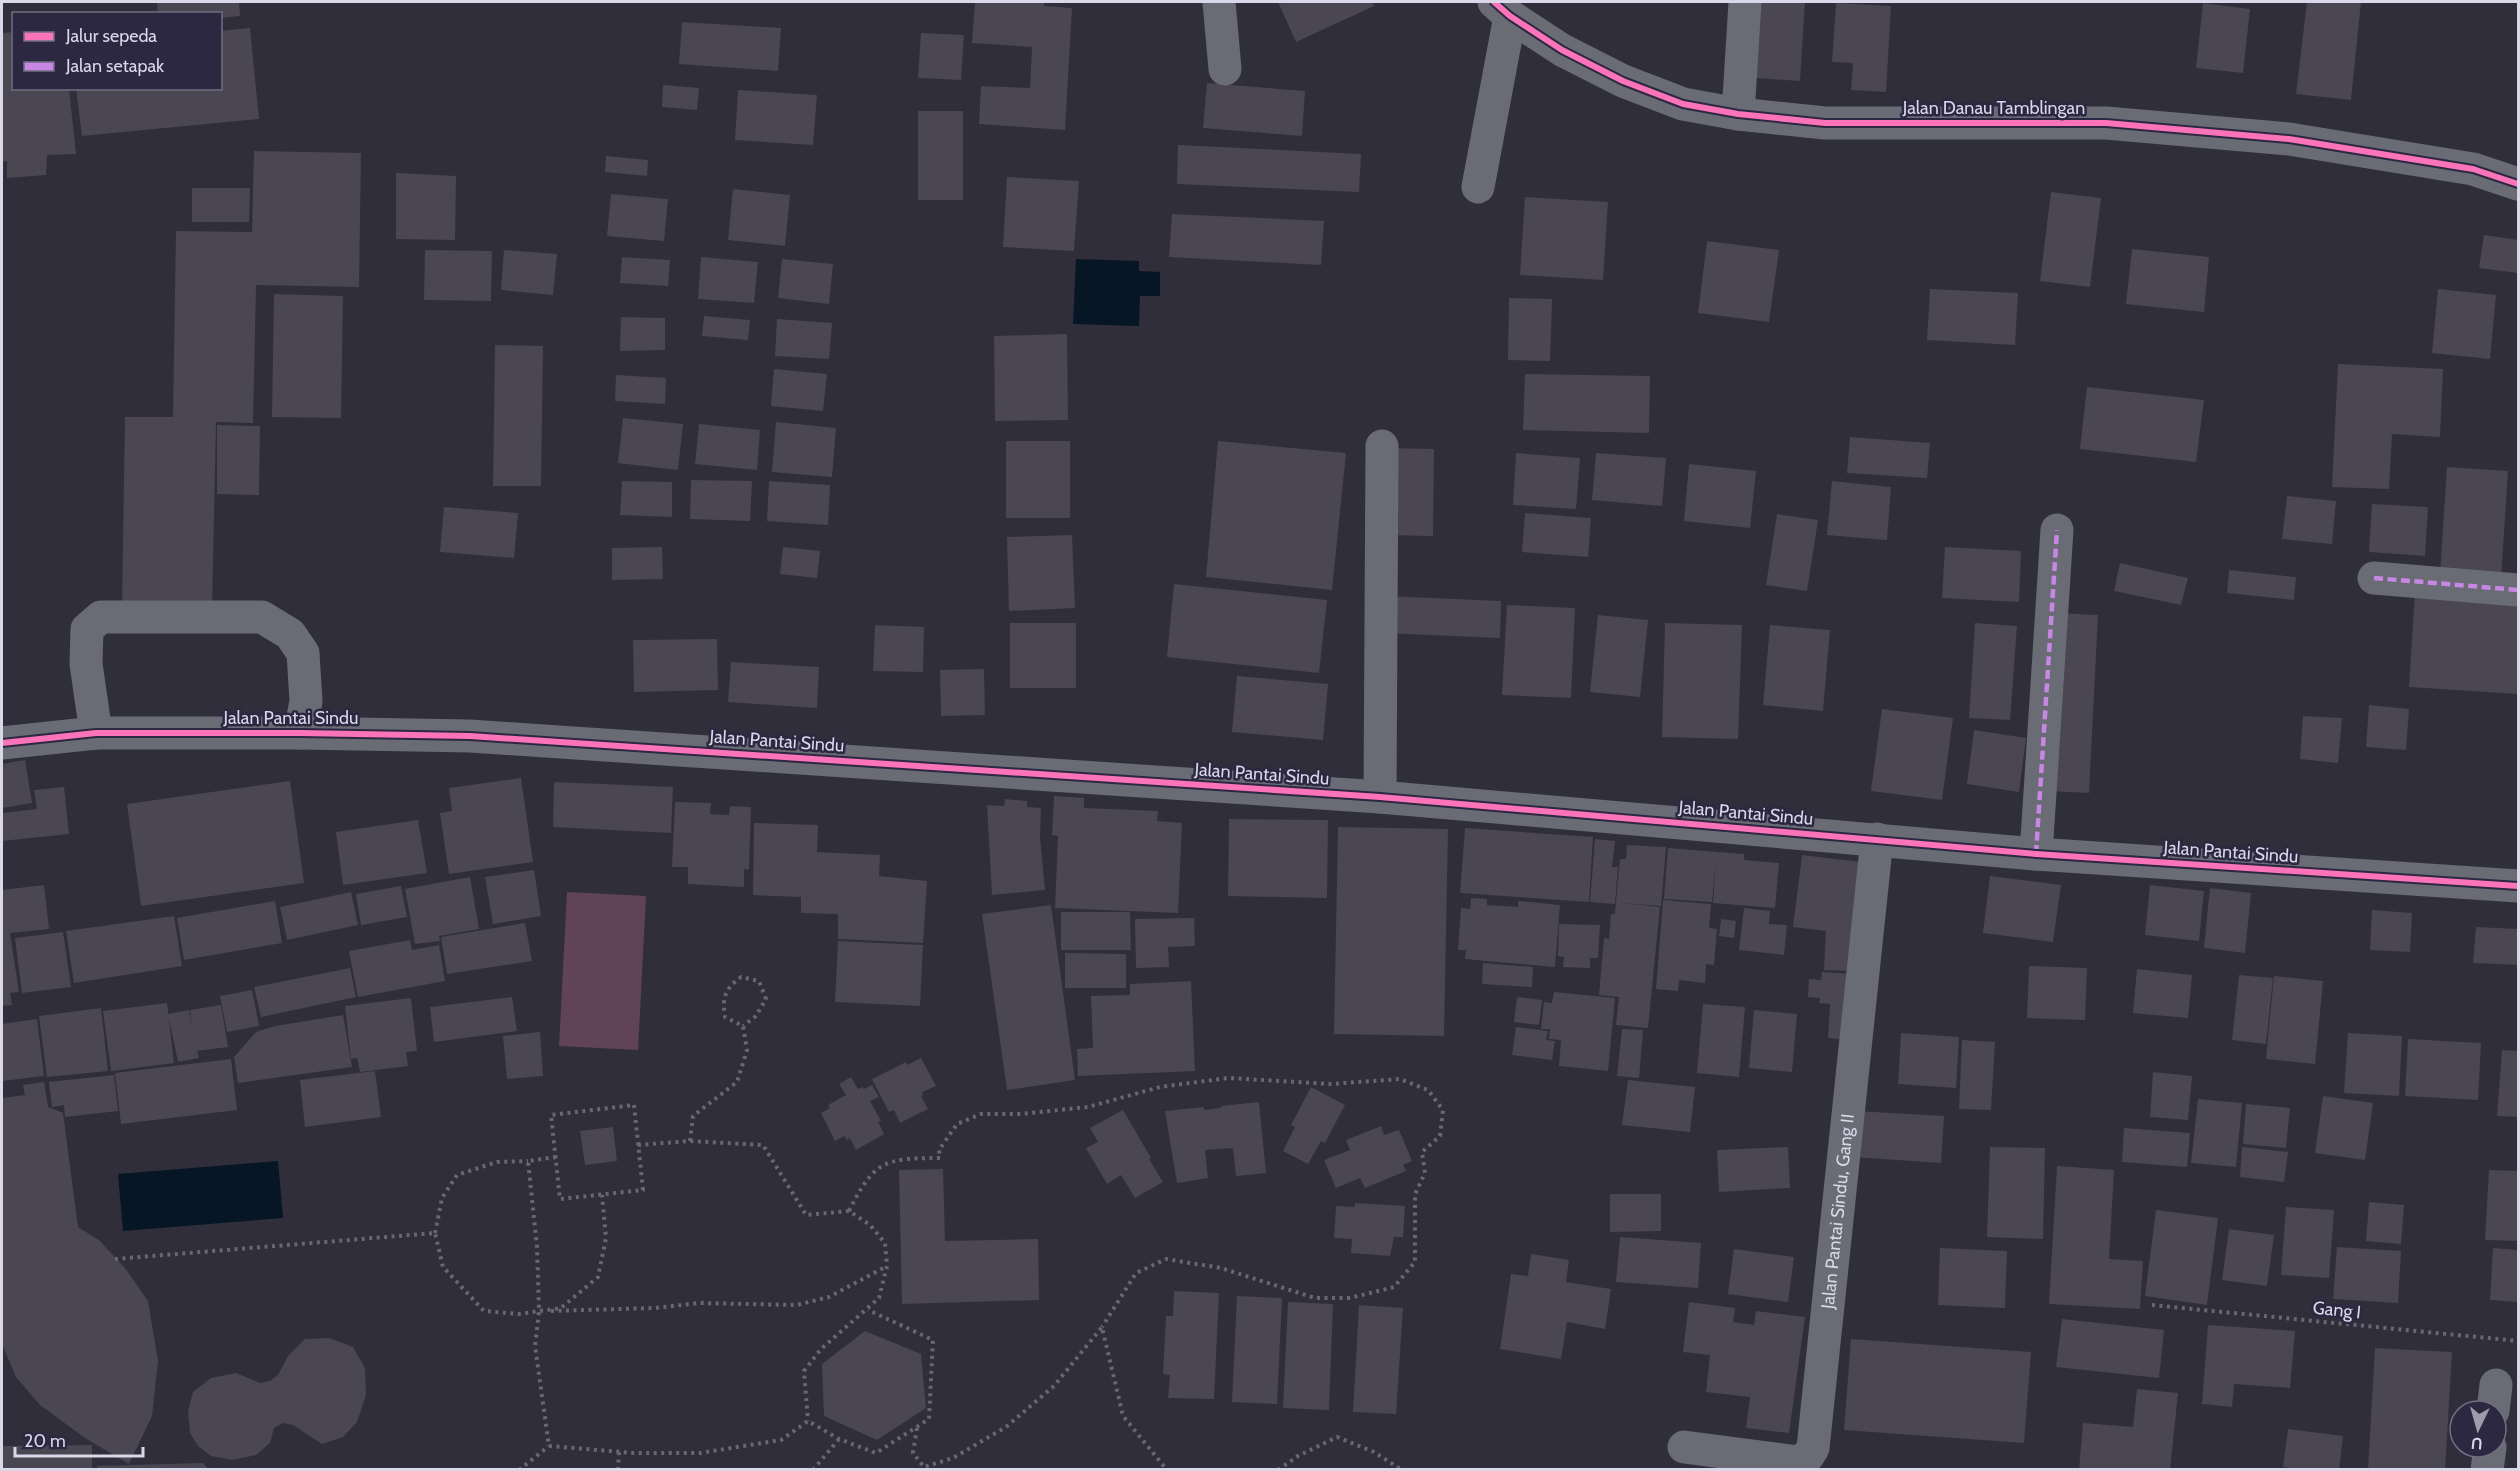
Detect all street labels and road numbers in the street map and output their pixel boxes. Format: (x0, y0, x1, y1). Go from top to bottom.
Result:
street label: Jalan Danau Tamblingan (1902, 97, 2085, 119)
street label: Jalan Pantai Sindu (223, 707, 358, 729)
street label: Jalan Pantai Sindu (708, 725, 845, 757)
street label: Jalan Pantai Sindu (1193, 758, 1330, 790)
street label: Jalan Pantai Sindu (1677, 796, 1814, 830)
street label: Jalan Pantai Sindu (2162, 836, 2299, 868)
street label: Jalan Pantai Sindu, Gang II (1817, 1113, 1859, 1311)
street label: Gang I (2312, 1297, 2362, 1323)

